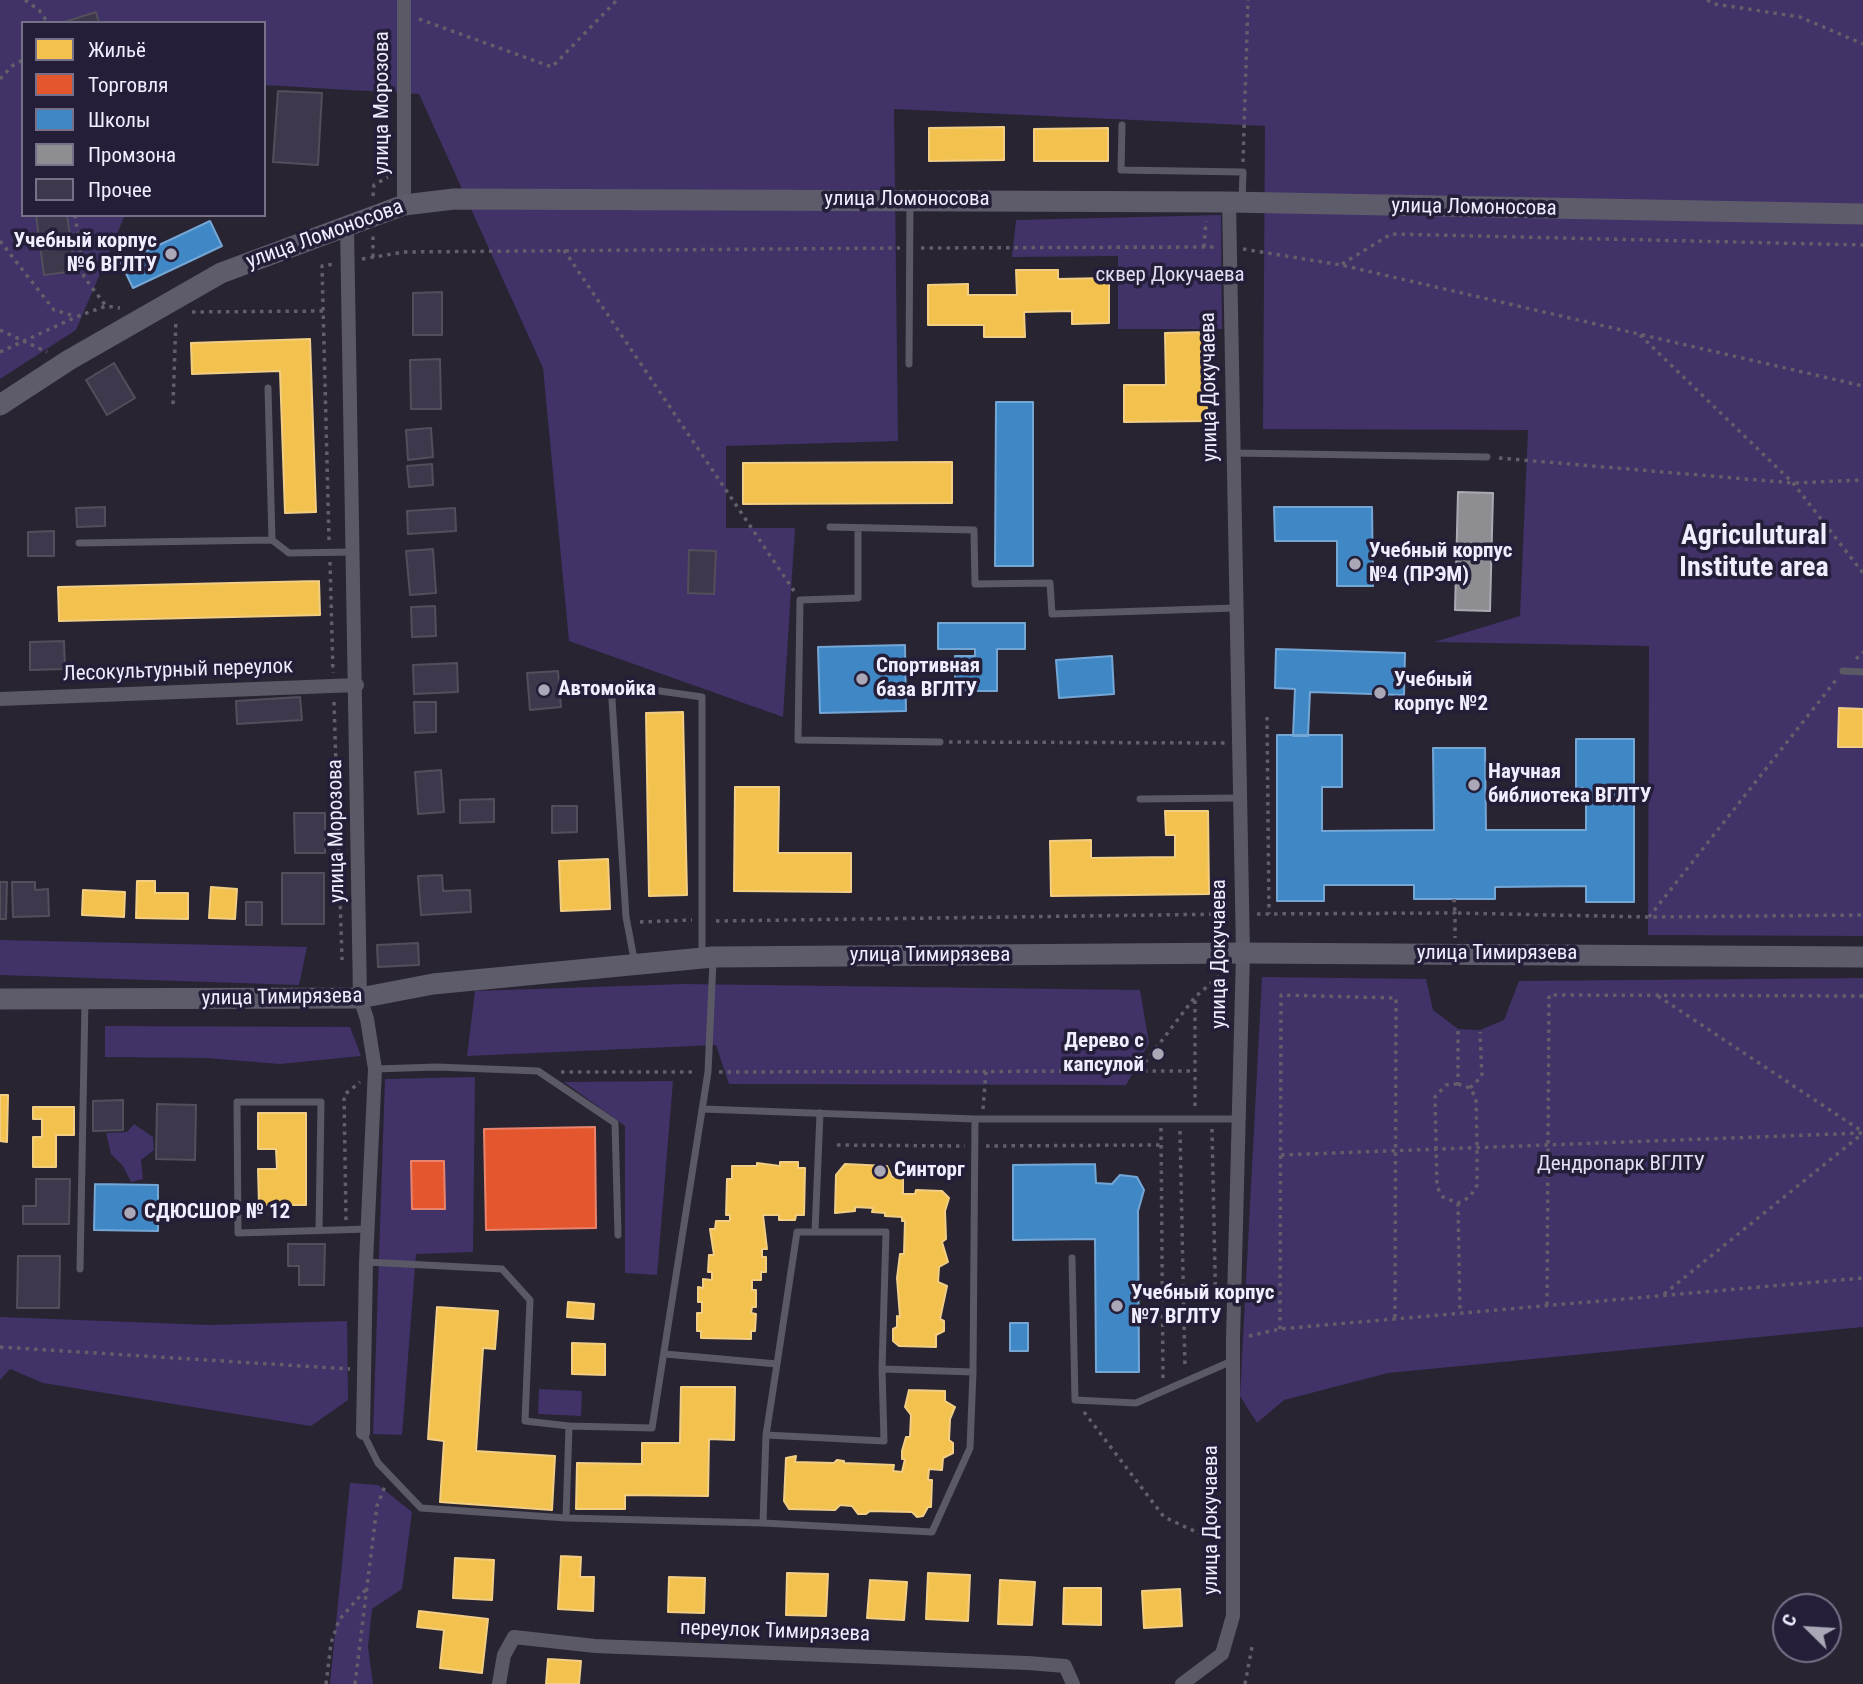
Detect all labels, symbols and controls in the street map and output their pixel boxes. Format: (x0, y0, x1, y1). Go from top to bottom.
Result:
legend (21, 21, 266, 217)
street label: улица Морозова (370, 31, 396, 175)
text: Жильё (88, 38, 146, 62)
text: Торговля (88, 73, 168, 97)
text: Школы (88, 108, 150, 132)
text: Промзона (88, 143, 176, 167)
text: Прочее (88, 178, 152, 202)
street label: улица Ломоносова (824, 187, 990, 213)
street label: улица Ломоносова (1391, 194, 1557, 222)
street label: улица Ломоносова (243, 195, 407, 275)
place label: Учебный корпус №6 ВГЛТУ (14, 229, 157, 279)
marker: Учебный корпус №6 ВГЛТУ (163, 246, 179, 262)
park label: сквер Докучаева (1095, 263, 1245, 289)
street label: улица Докучаева (1196, 312, 1224, 462)
district label: Agriculutural Institute area (1679, 520, 1829, 586)
place label: Учебный корпус №4 (ПРЭМ) (1369, 539, 1512, 589)
marker: Учебный корпус №4 (ПРЭМ) (1347, 556, 1363, 572)
street label: Лесокультурный переулок (62, 654, 294, 688)
place label: Спортивная база ВГЛТУ (876, 654, 980, 704)
place label: Учебный корпус №2 (1394, 668, 1488, 718)
marker: Спортивная база ВГЛТУ (854, 671, 870, 687)
place label: Автомойка (558, 677, 656, 703)
marker: Автомойка (536, 682, 552, 698)
marker: Учебный корпус №2 (1372, 685, 1388, 701)
street label: улица Морозова (323, 759, 351, 903)
place label: Научная библиотека ВГЛТУ (1488, 760, 1651, 810)
marker: Научная библиотека ВГЛТУ (1466, 777, 1482, 793)
street label: улица Докучаева (1207, 879, 1233, 1029)
street label: улица Тимирязева (1417, 941, 1577, 967)
street label: улица Тимирязева (850, 943, 1010, 969)
street label: улица Тимирязева (201, 984, 363, 1012)
place label: Дерево с капсулой (1063, 1029, 1144, 1079)
marker: Дерево с капсулой (1150, 1046, 1166, 1062)
park label: Дендропарк ВГЛТУ (1537, 1152, 1705, 1178)
place label: Синторг (894, 1158, 965, 1184)
marker: Синторг (872, 1163, 888, 1179)
place label: СДЮСШОР № 12 (144, 1200, 290, 1226)
marker: СДЮСШОР № 12 (122, 1205, 138, 1221)
place label: Учебный корпус №7 ВГЛТУ (1131, 1281, 1274, 1331)
marker: Учебный корпус №7 ВГЛТУ (1109, 1298, 1125, 1314)
street label: улица Докучаева (1199, 1445, 1225, 1595)
north arrow (1772, 1593, 1842, 1663)
text: С (1776, 1610, 1802, 1630)
street label: переулок Тимирязева (680, 1616, 870, 1648)

